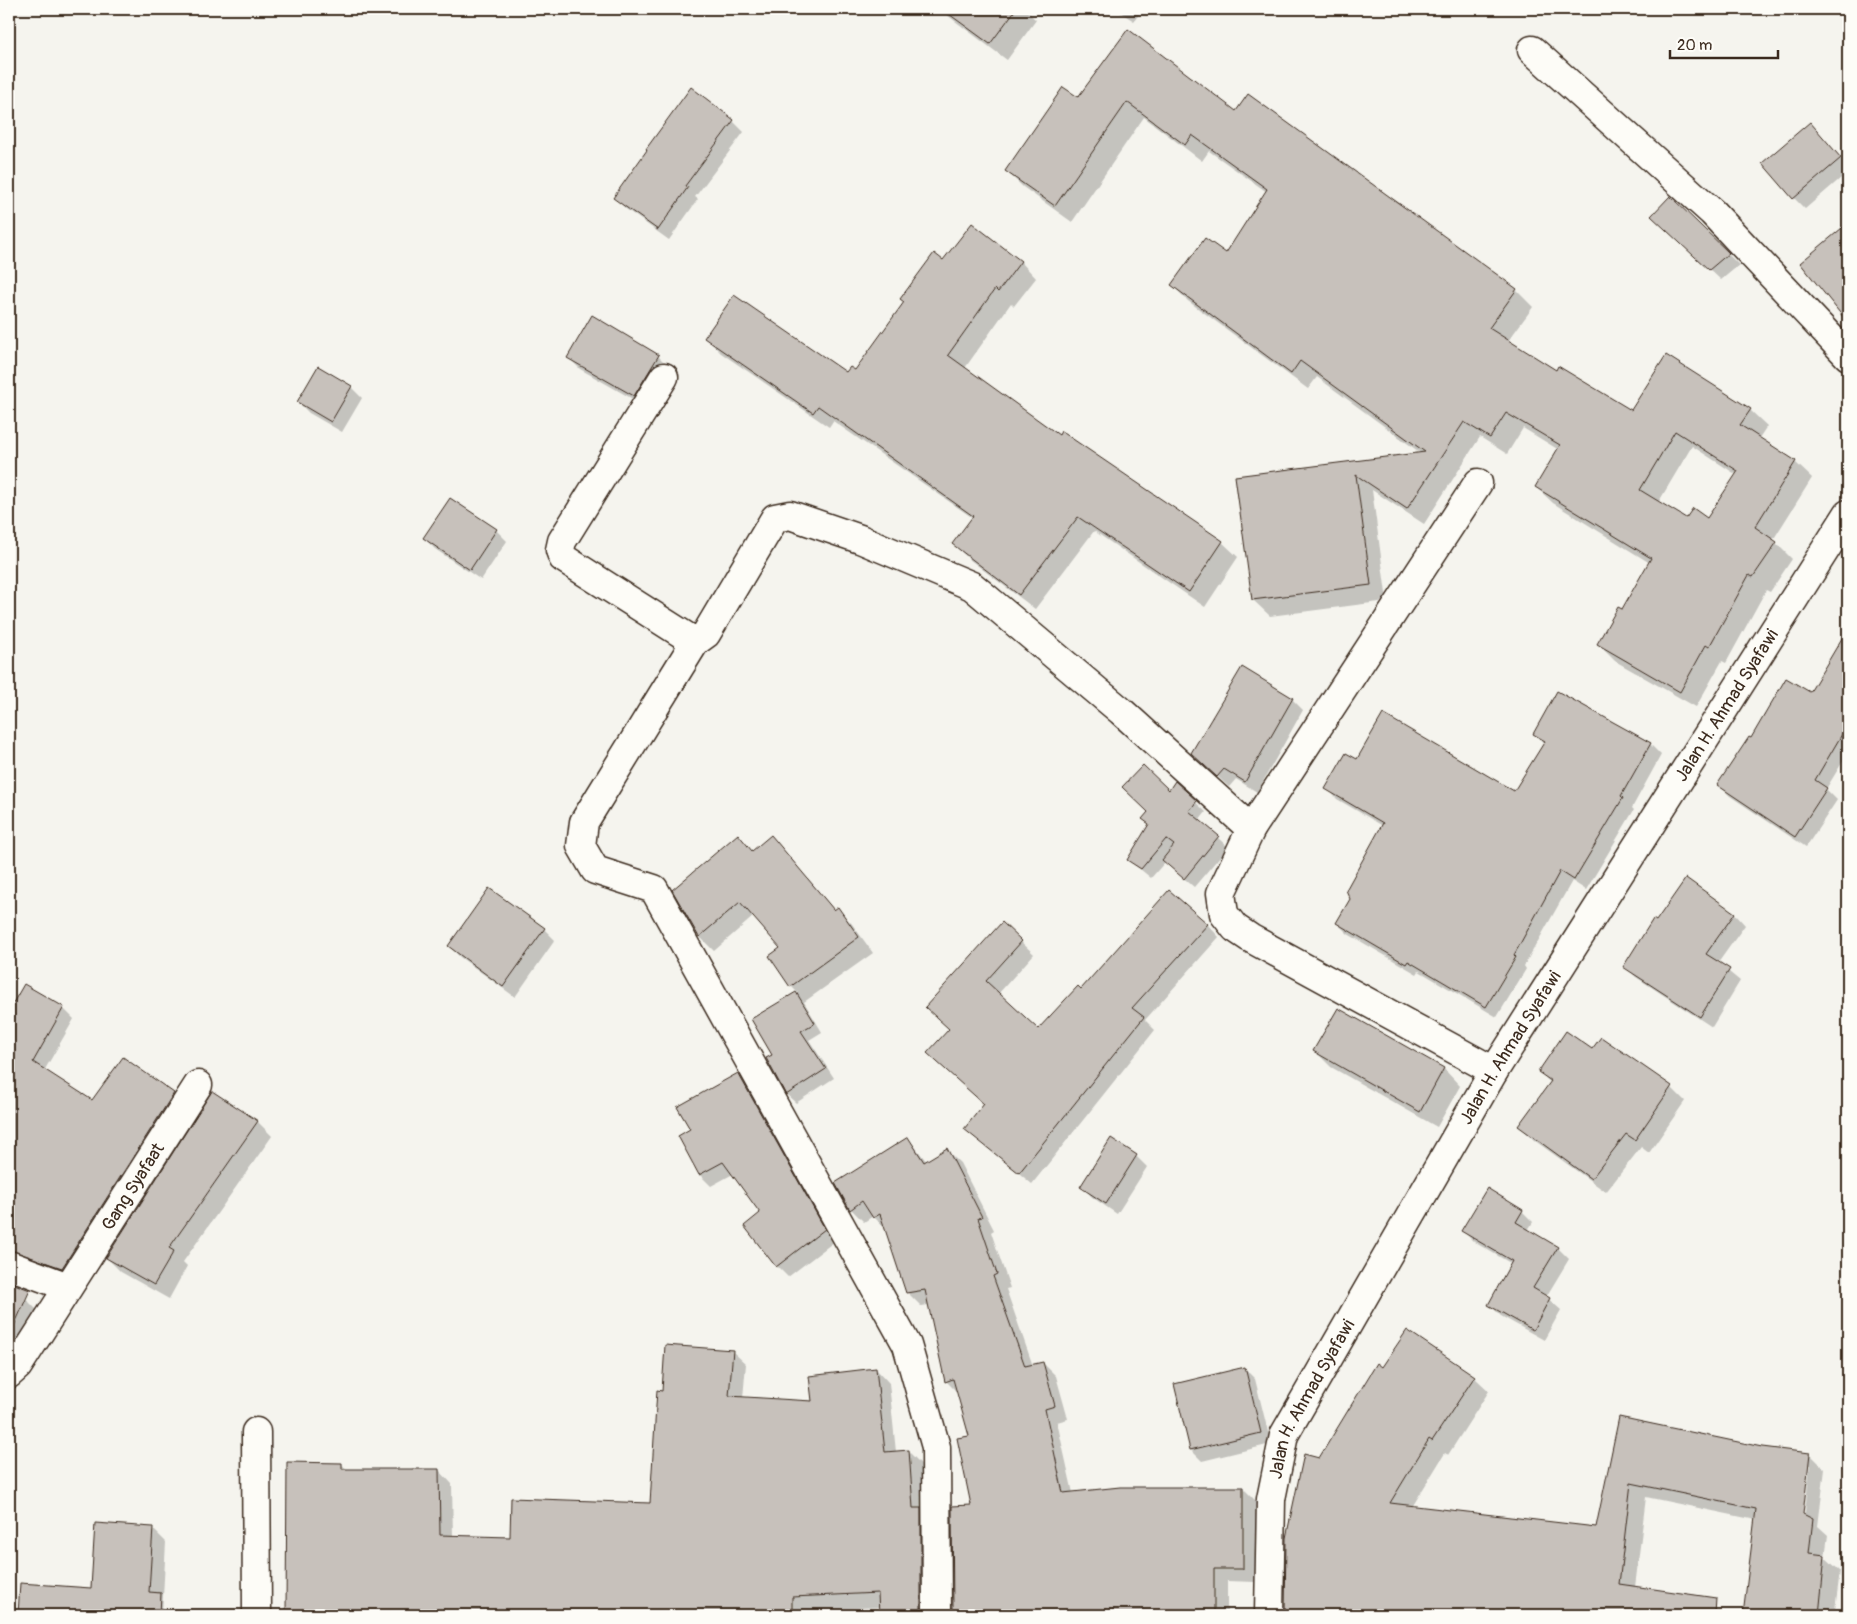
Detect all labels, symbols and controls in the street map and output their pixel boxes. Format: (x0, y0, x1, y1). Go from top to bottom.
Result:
scale bar (1670, 28, 1777, 60)
text: 20 m (1677, 36, 1712, 55)
street label: Jalan H. Ahmad Syafawi (1670, 625, 1783, 786)
street label: Jalan H. Ahmad Syafawi (1454, 967, 1566, 1128)
street label: Gang Syafaat (96, 1138, 170, 1235)
street label: Jalan H. Ahmad Syafawi (1264, 1315, 1360, 1481)

